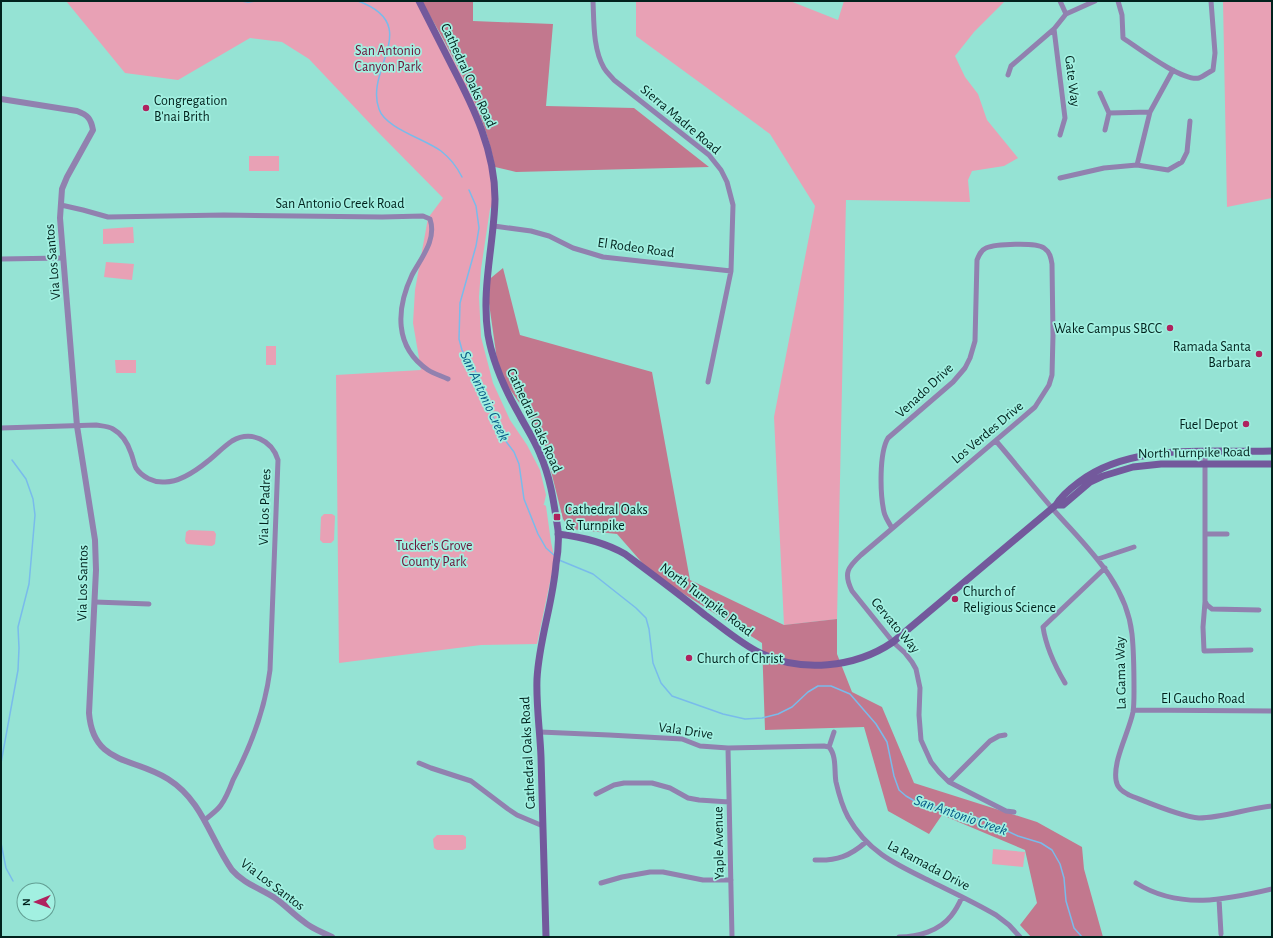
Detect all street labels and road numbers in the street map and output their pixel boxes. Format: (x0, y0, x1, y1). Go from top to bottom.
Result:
street label: Cathedral Oaks Road (438, 21, 498, 130)
street label: Gate Way (1062, 55, 1082, 108)
street label: Sierra Madre Road (638, 82, 723, 157)
street label: San Antonio Creek Road (275, 197, 405, 211)
street label: Via Los Santos (43, 223, 63, 301)
street label: El Rodeo Road (597, 236, 675, 260)
street label: Venado Drive (893, 361, 956, 421)
street label: Cathedral Oaks Road (504, 366, 564, 475)
street label: Los Verdes Drive (949, 399, 1026, 467)
street label: North Turnpike Road (1138, 445, 1250, 461)
street label: Via Los Padres (257, 468, 273, 546)
street label: Via Los Santos (75, 545, 91, 621)
street label: North Turnpike Road (657, 560, 756, 639)
street label: Cervato Way (868, 595, 922, 656)
street label: La Gama Way (1113, 636, 1129, 710)
street label: El Gaucho Road (1161, 692, 1245, 706)
street label: Cathedral Oaks Road (518, 696, 538, 810)
street label: Vala Drive (658, 720, 714, 742)
street label: Yaple Avenue (711, 806, 727, 880)
street label: La Ramada Drive (885, 838, 972, 893)
street label: Via Los Santos (238, 856, 307, 913)

